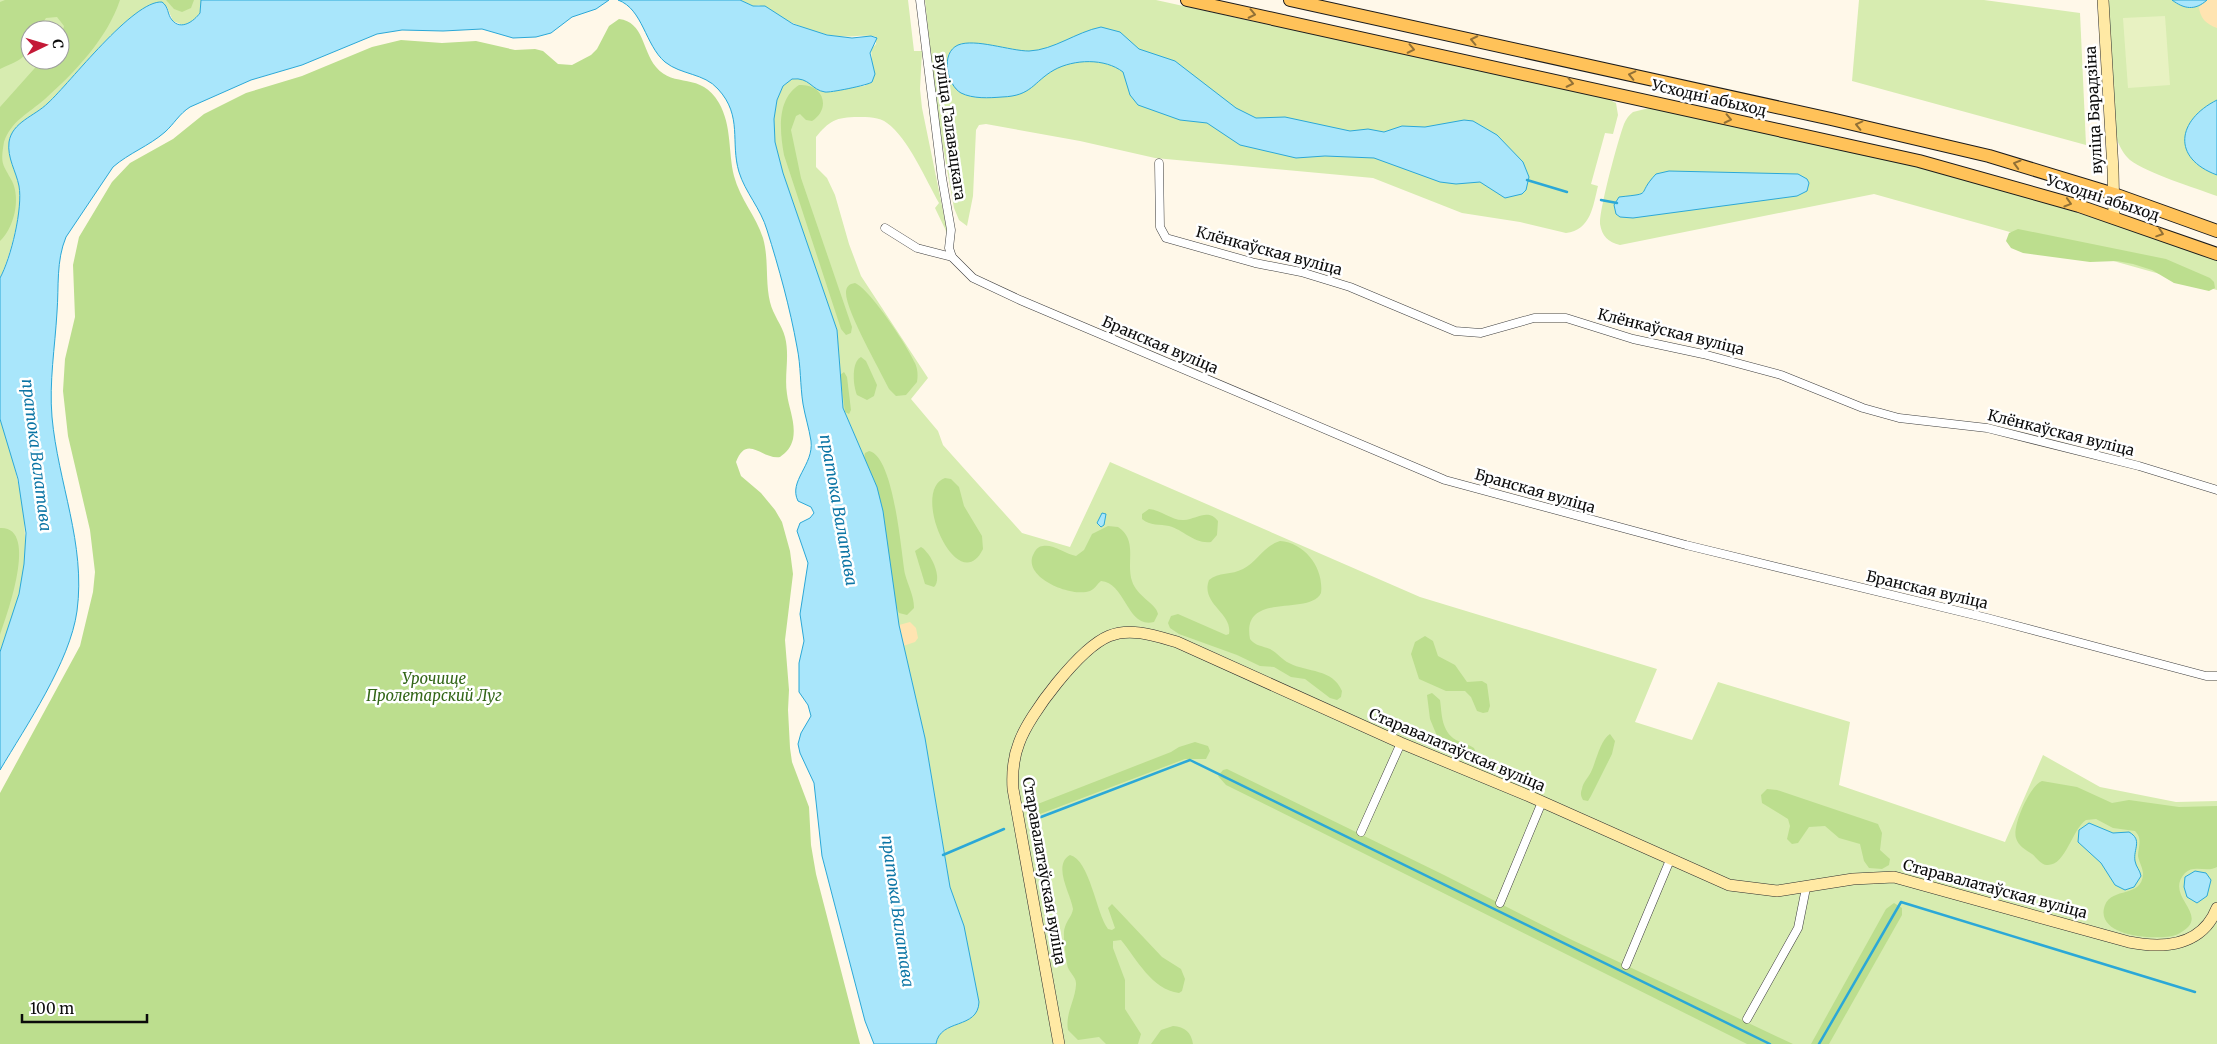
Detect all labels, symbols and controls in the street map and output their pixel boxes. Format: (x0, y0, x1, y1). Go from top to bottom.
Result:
one-way arrow (1248, 8, 1257, 19)
north arrow (20, 20, 70, 70)
one-way arrow (1469, 35, 1478, 46)
text: С (49, 38, 67, 49)
one-way arrow (1406, 43, 1415, 54)
street label: вуліца Барадзіна (2081, 45, 2106, 175)
street label: вуліца Галавацкага (931, 53, 970, 201)
one-way arrow (1628, 70, 1637, 81)
street label: Усходні абыход (1649, 75, 1768, 120)
one-way arrow (1565, 77, 1574, 88)
one-way arrow (1724, 113, 1733, 123)
one-way arrow (1855, 120, 1864, 131)
one-way arrow (2013, 160, 2022, 170)
street label: Усходні абыход (2043, 170, 2162, 225)
one-way arrow (2064, 198, 2072, 208)
street label: Клёнкаўская вуліца (1194, 222, 1344, 279)
one-way arrow (2155, 228, 2164, 238)
street label: Клёнкаўская вуліца (1596, 304, 1746, 359)
street label: Бранская вуліца (1099, 311, 1221, 378)
water label: пратока Валатава (18, 378, 56, 532)
street label: Клёнкаўская вуліца (1986, 405, 2136, 460)
water label: пратока Валатава (816, 433, 862, 587)
street label: Бранская вуліца (1473, 464, 1598, 517)
street label: Бранская вуліца (1864, 566, 1990, 613)
park label: Урочище Пролетарский Луг (366, 669, 502, 705)
street label: Старавалатаўская вуліца (1366, 704, 1548, 795)
street label: Старавалатаўская вуліца (1019, 776, 1070, 966)
water label: пратока Валатава (877, 834, 919, 988)
street label: Старавалатаўская вуліца (1901, 855, 2089, 922)
scale bar (22, 992, 148, 1024)
text: 100 m (30, 999, 74, 1018)

